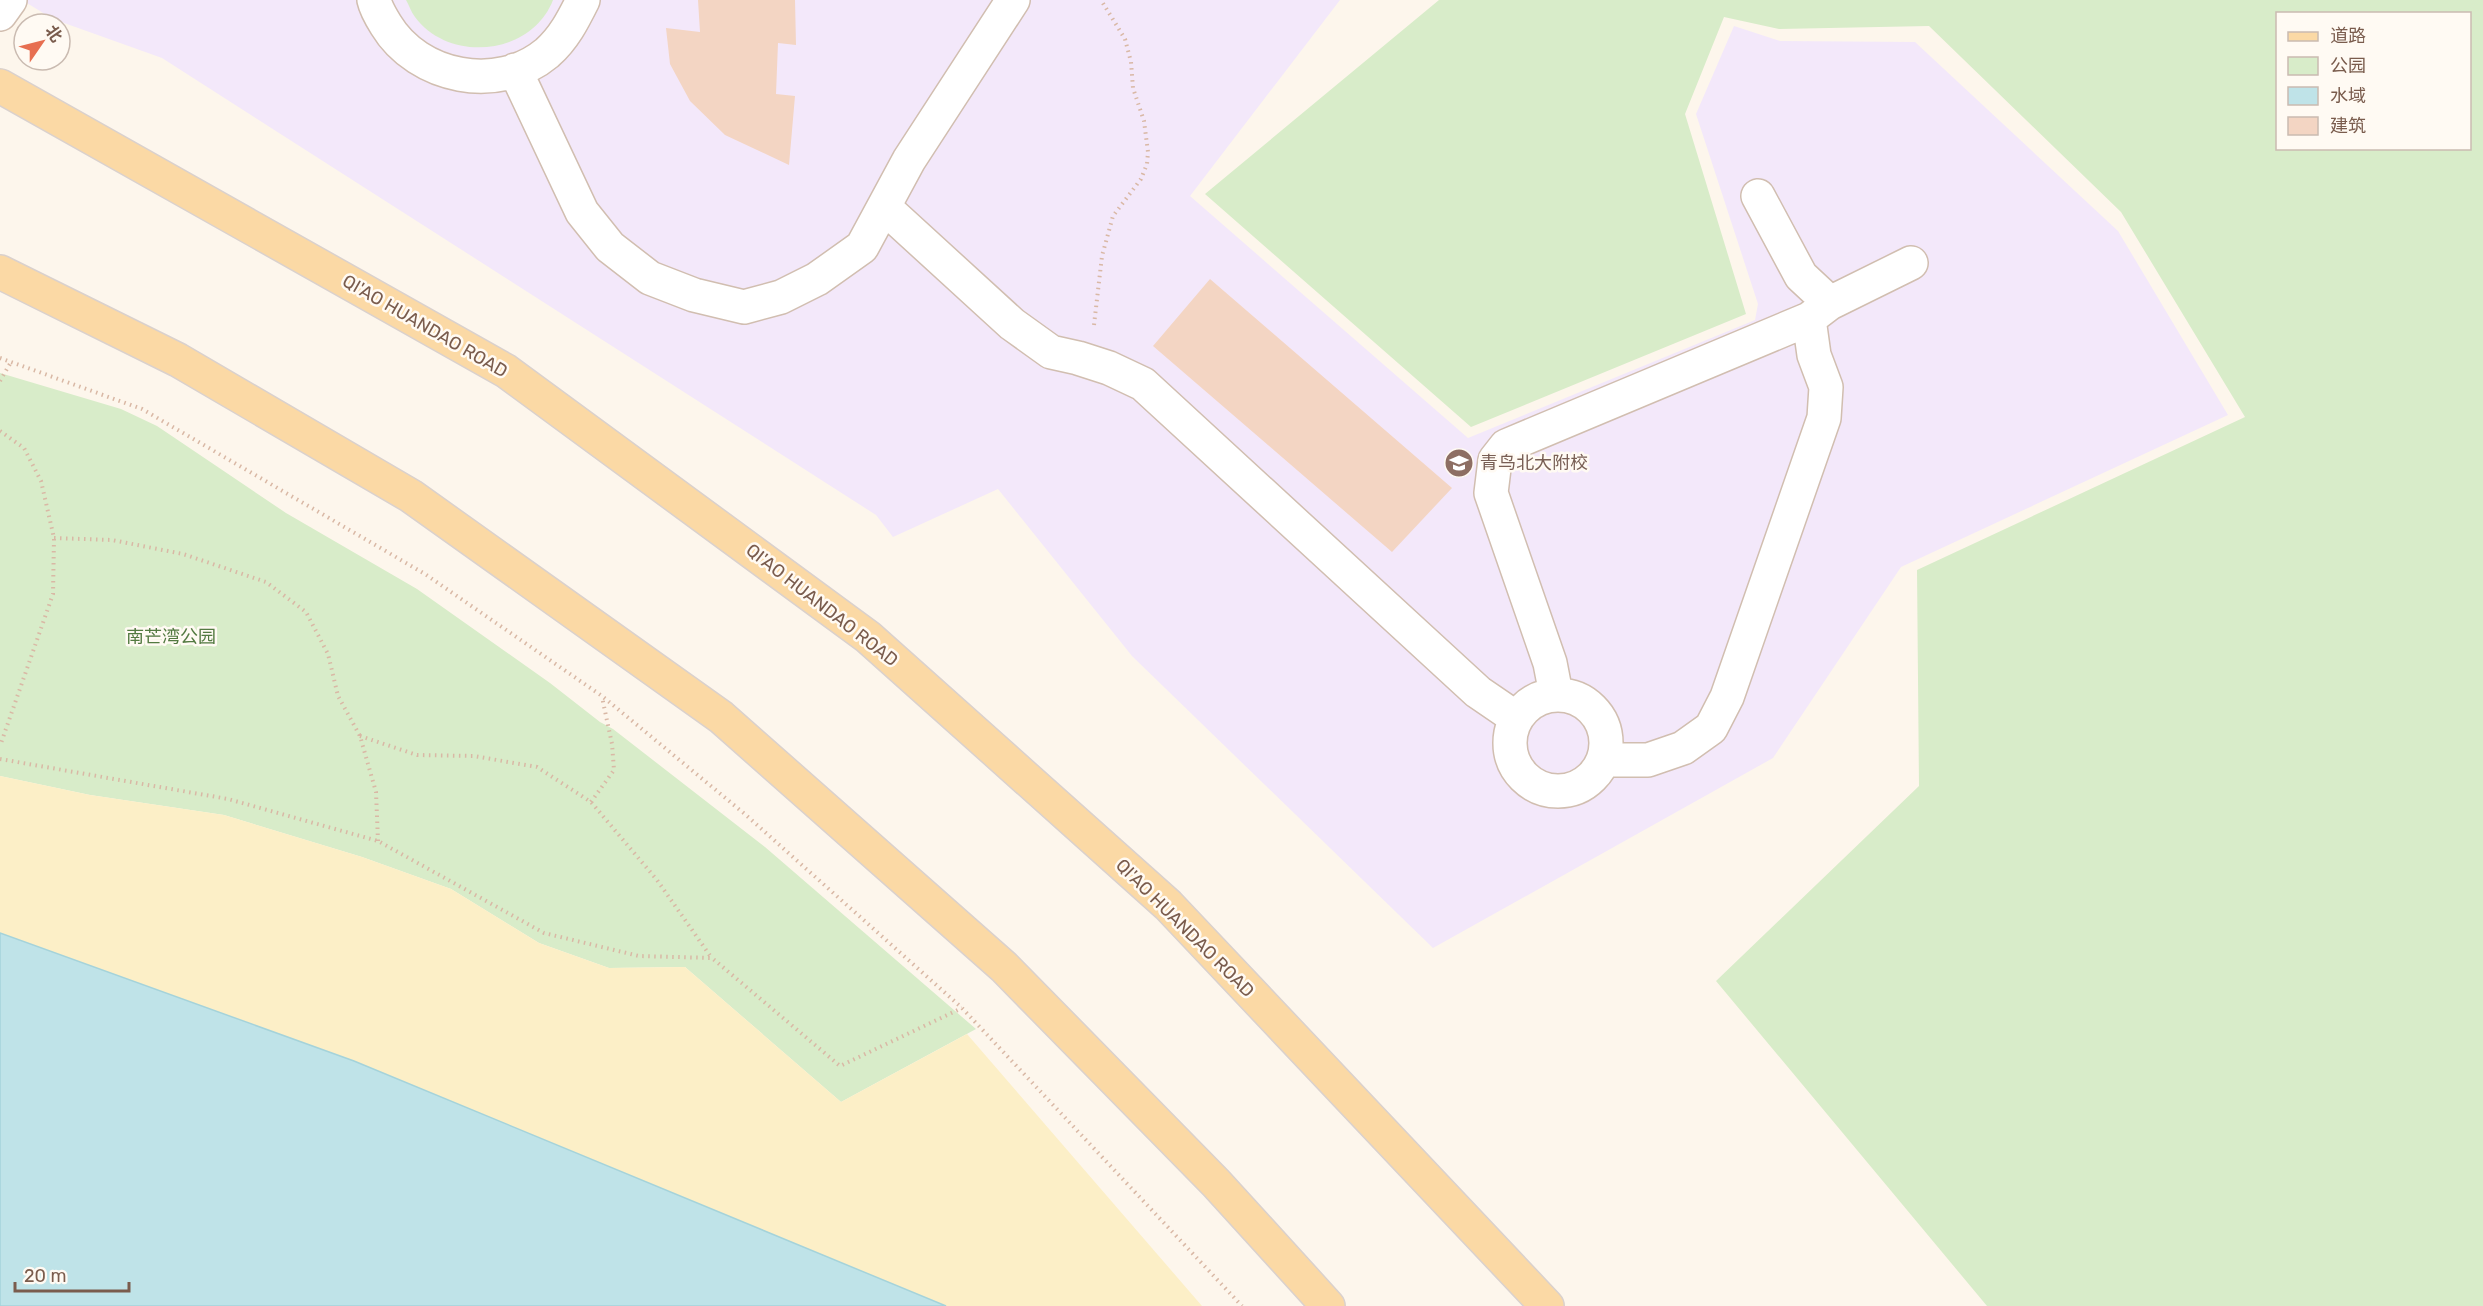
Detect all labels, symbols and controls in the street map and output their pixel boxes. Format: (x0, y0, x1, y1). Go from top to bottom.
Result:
north arrow (12, 12, 72, 72)
legend (2276, 12, 2471, 150)
text: 北 (42, 22, 66, 46)
text: 道路 (2330, 25, 2366, 47)
text: 公园 (2330, 55, 2366, 77)
text: 水域 (2330, 85, 2366, 107)
text: 建筑 (2330, 115, 2366, 137)
street label: QI'AO HUANDAO ROAD (339, 270, 511, 382)
school or university icon: 青鸟北大附校 (1443, 447, 1475, 479)
place label: 青鸟北大附校 (1480, 452, 1588, 474)
street label: QI'AO HUANDAO ROAD (742, 539, 902, 671)
park label: 南芒湾公园 (126, 626, 216, 648)
street label: QI'AO HUANDAO ROAD (1111, 854, 1259, 1002)
scale bar (15, 1255, 129, 1293)
text: 20 m (24, 1265, 66, 1287)

